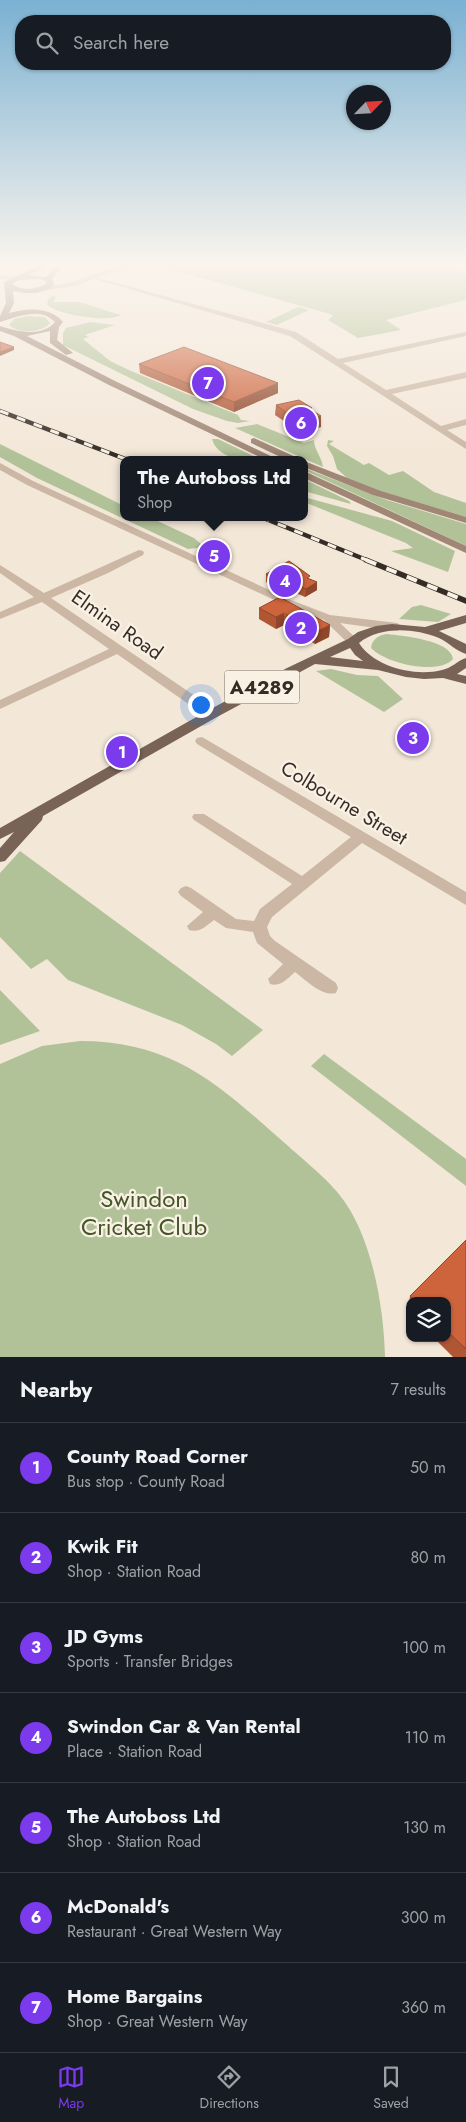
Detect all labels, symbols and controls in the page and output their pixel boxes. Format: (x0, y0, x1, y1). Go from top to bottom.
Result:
search box (15, 15, 451, 70)
icon: search (33, 29, 61, 57)
text: Search here (73, 29, 169, 56)
north arrow (346, 85, 391, 130)
pin: 7 (192, 364, 224, 402)
pin: 6 (285, 404, 317, 442)
popup (120, 456, 308, 521)
text: The Autoboss Ltd (137, 464, 291, 491)
text: Shop (137, 491, 172, 514)
pin: 5 (198, 537, 230, 575)
pin: 4 (269, 562, 301, 600)
street label: Elmina Road (65, 583, 169, 667)
pin: 2 (285, 609, 317, 647)
road number: A4289 (224, 670, 300, 704)
your location (188, 692, 214, 718)
pin: 3 (397, 719, 429, 757)
pin: 1 (106, 733, 138, 771)
street label: Colbourne Street (275, 754, 413, 852)
park label: Swindon Cricket Club (81, 1181, 207, 1244)
map controls (406, 1297, 451, 1342)
button: layers (406, 1297, 451, 1342)
text: Nearby (20, 1375, 92, 1405)
text: 7 results (390, 1378, 446, 1401)
text: County Road Corner (67, 1443, 248, 1470)
text: 1 (32, 1456, 40, 1479)
text: 50 m (410, 1456, 446, 1479)
text: Bus stop · County Road (67, 1470, 225, 1493)
text: Kwik Fit (67, 1533, 138, 1560)
text: 2 (31, 1546, 41, 1569)
text: 80 m (410, 1546, 446, 1569)
text: Shop · Station Road (67, 1560, 201, 1583)
text: JD Gyms (67, 1623, 143, 1650)
text: 3 (31, 1636, 41, 1659)
text: 100 m (402, 1636, 446, 1659)
text: Sports · Transfer Bridges (67, 1650, 233, 1673)
text: Swindon Car & Van Rental (67, 1713, 301, 1740)
text: 4 (30, 1726, 42, 1749)
text: 110 m (405, 1726, 446, 1749)
text: Place · Station Road (67, 1740, 202, 1763)
text: The Autoboss Ltd (67, 1803, 221, 1830)
text: 5 (31, 1816, 41, 1839)
text: 130 m (403, 1816, 446, 1839)
text: Shop · Station Road (67, 1830, 201, 1853)
text: McDonald's (67, 1893, 169, 1920)
text: 6 (31, 1906, 41, 1929)
text: 300 m (401, 1906, 446, 1929)
text: Restaurant · Great Western Way (67, 1920, 282, 1943)
text: Home Bargains (67, 1983, 202, 2010)
text: 7 (31, 1996, 41, 2019)
text: 360 m (401, 1996, 446, 2019)
text: Shop · Great Western Way (67, 2010, 248, 2033)
tab: Map (57, 2063, 85, 2113)
tab: Directions (200, 2063, 259, 2113)
tab: Saved (373, 2063, 409, 2113)

